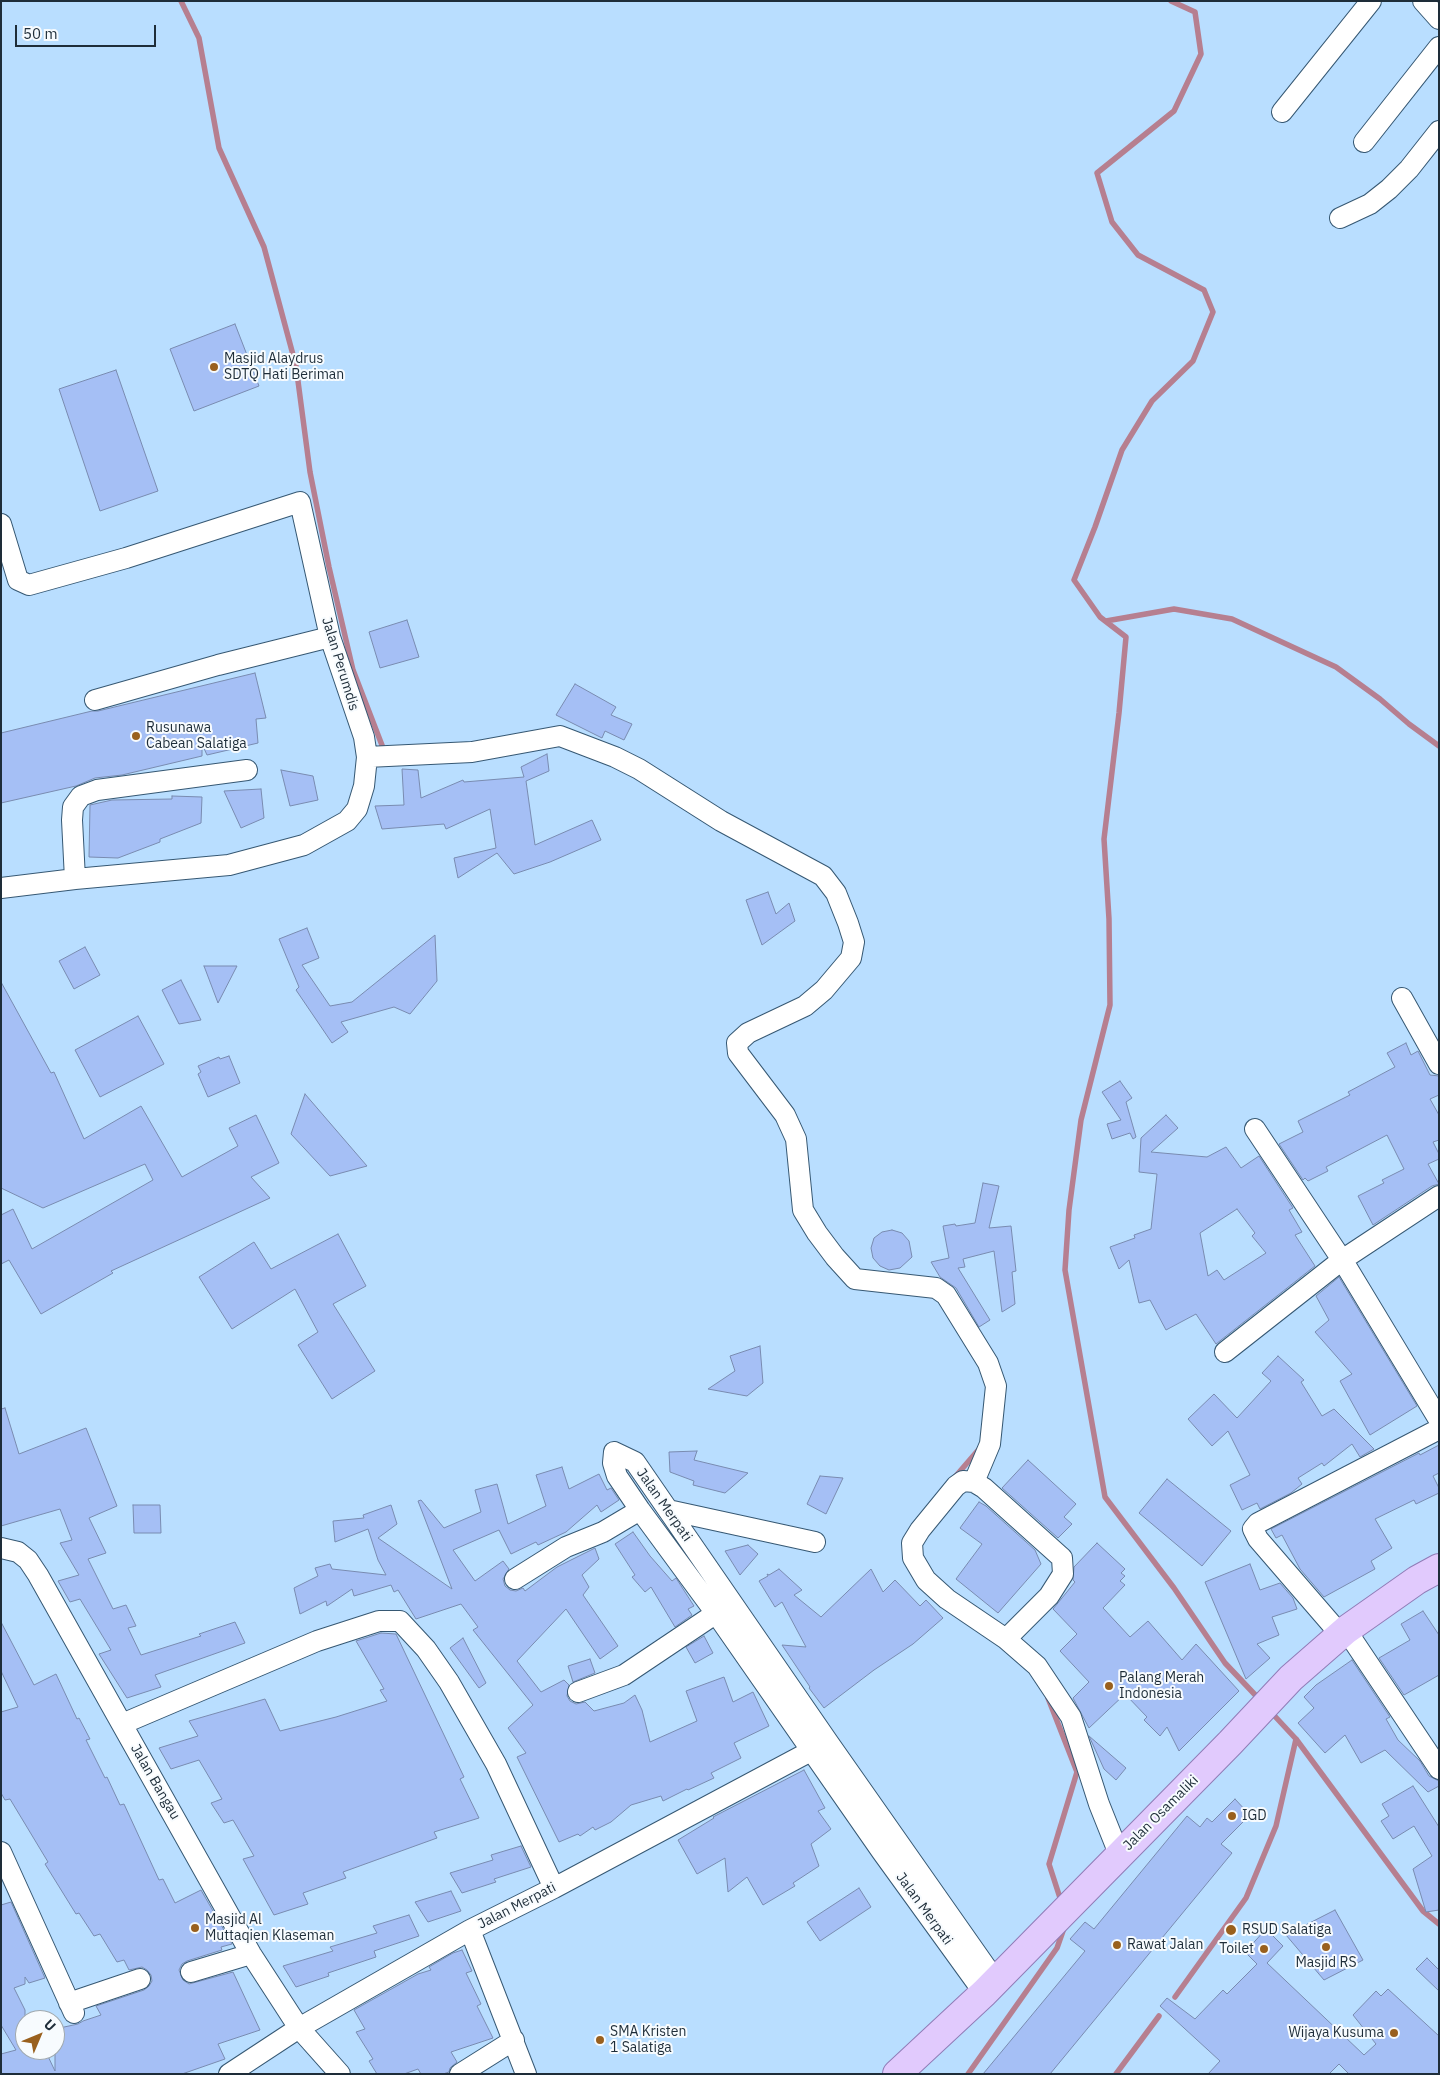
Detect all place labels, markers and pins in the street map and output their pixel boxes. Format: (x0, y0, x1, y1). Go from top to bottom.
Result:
place label: Masjid Alaydrus SDTQ Hati Beriman (224, 351, 344, 384)
marker: Masjid Alaydrus SDTQ Hati Beriman (208, 361, 220, 373)
place label: Rusunawa Cabean Salatiga (146, 720, 247, 752)
marker: Rusunawa Cabean Salatiga (130, 730, 142, 742)
place label: Palang Merah Indonesia (1119, 1670, 1204, 1702)
marker: Palang Merah Indonesia (1103, 1680, 1115, 1692)
place label: IGD (1242, 1808, 1267, 1824)
marker: IGD (1226, 1810, 1238, 1822)
place label: Masjid Al Muttaqien Klaseman (205, 1912, 334, 1944)
marker: Masjid Al Muttaqien Klaseman (189, 1922, 201, 1934)
place label: RSUD Salatiga (1242, 1922, 1331, 1938)
marker: RSUD Salatiga (1224, 1923, 1238, 1937)
place label: Rawat Jalan (1127, 1937, 1203, 1953)
marker: Rawat Jalan (1111, 1939, 1123, 1951)
place label: Toilet (1219, 1941, 1254, 1957)
marker: Masjid RS (1320, 1941, 1332, 1953)
marker: Toilet (1258, 1943, 1270, 1955)
place label: Masjid RS (1295, 1955, 1357, 1971)
place label: SMA Kristen 1 Salatiga (610, 2024, 686, 2056)
place label: Wijaya Kusuma (1288, 2025, 1384, 2041)
marker: Wijaya Kusuma (1388, 2027, 1400, 2039)
marker: SMA Kristen 1 Salatiga (594, 2034, 606, 2046)

